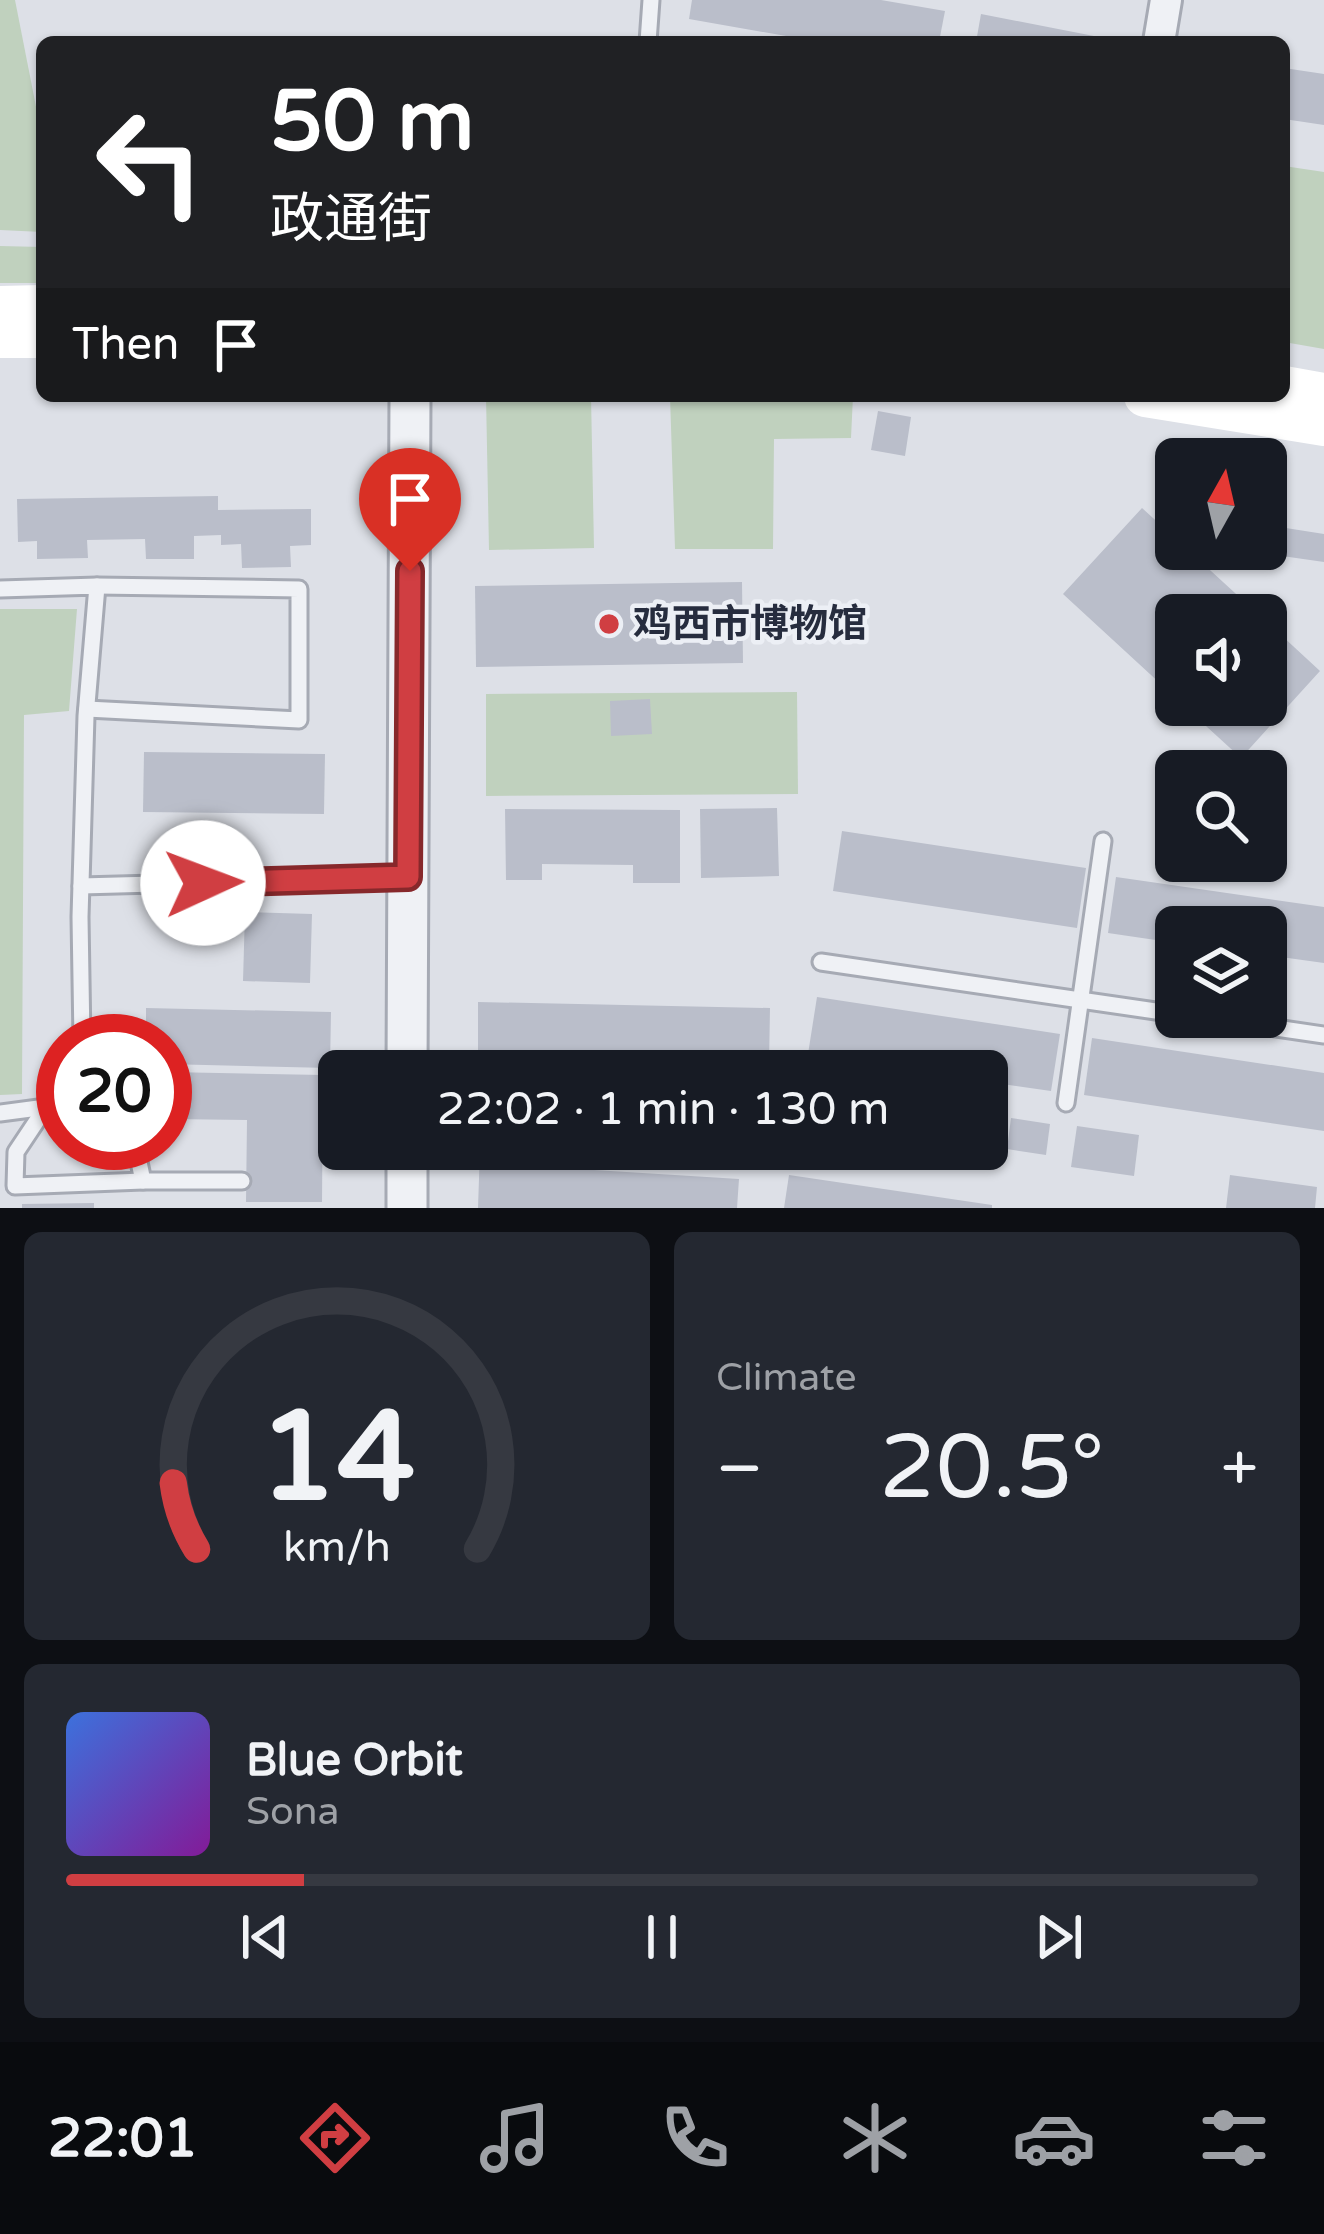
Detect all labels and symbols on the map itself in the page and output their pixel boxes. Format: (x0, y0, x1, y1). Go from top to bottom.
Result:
north arrow (1155, 438, 1287, 570)
pin (359, 448, 461, 571)
place label: 鸡西市博物馆 (633, 601, 867, 648)
marker: 鸡西市博物馆 (596, 611, 622, 637)
position arrow (140, 820, 266, 946)
speed limit sign: 20 (36, 1014, 192, 1170)

